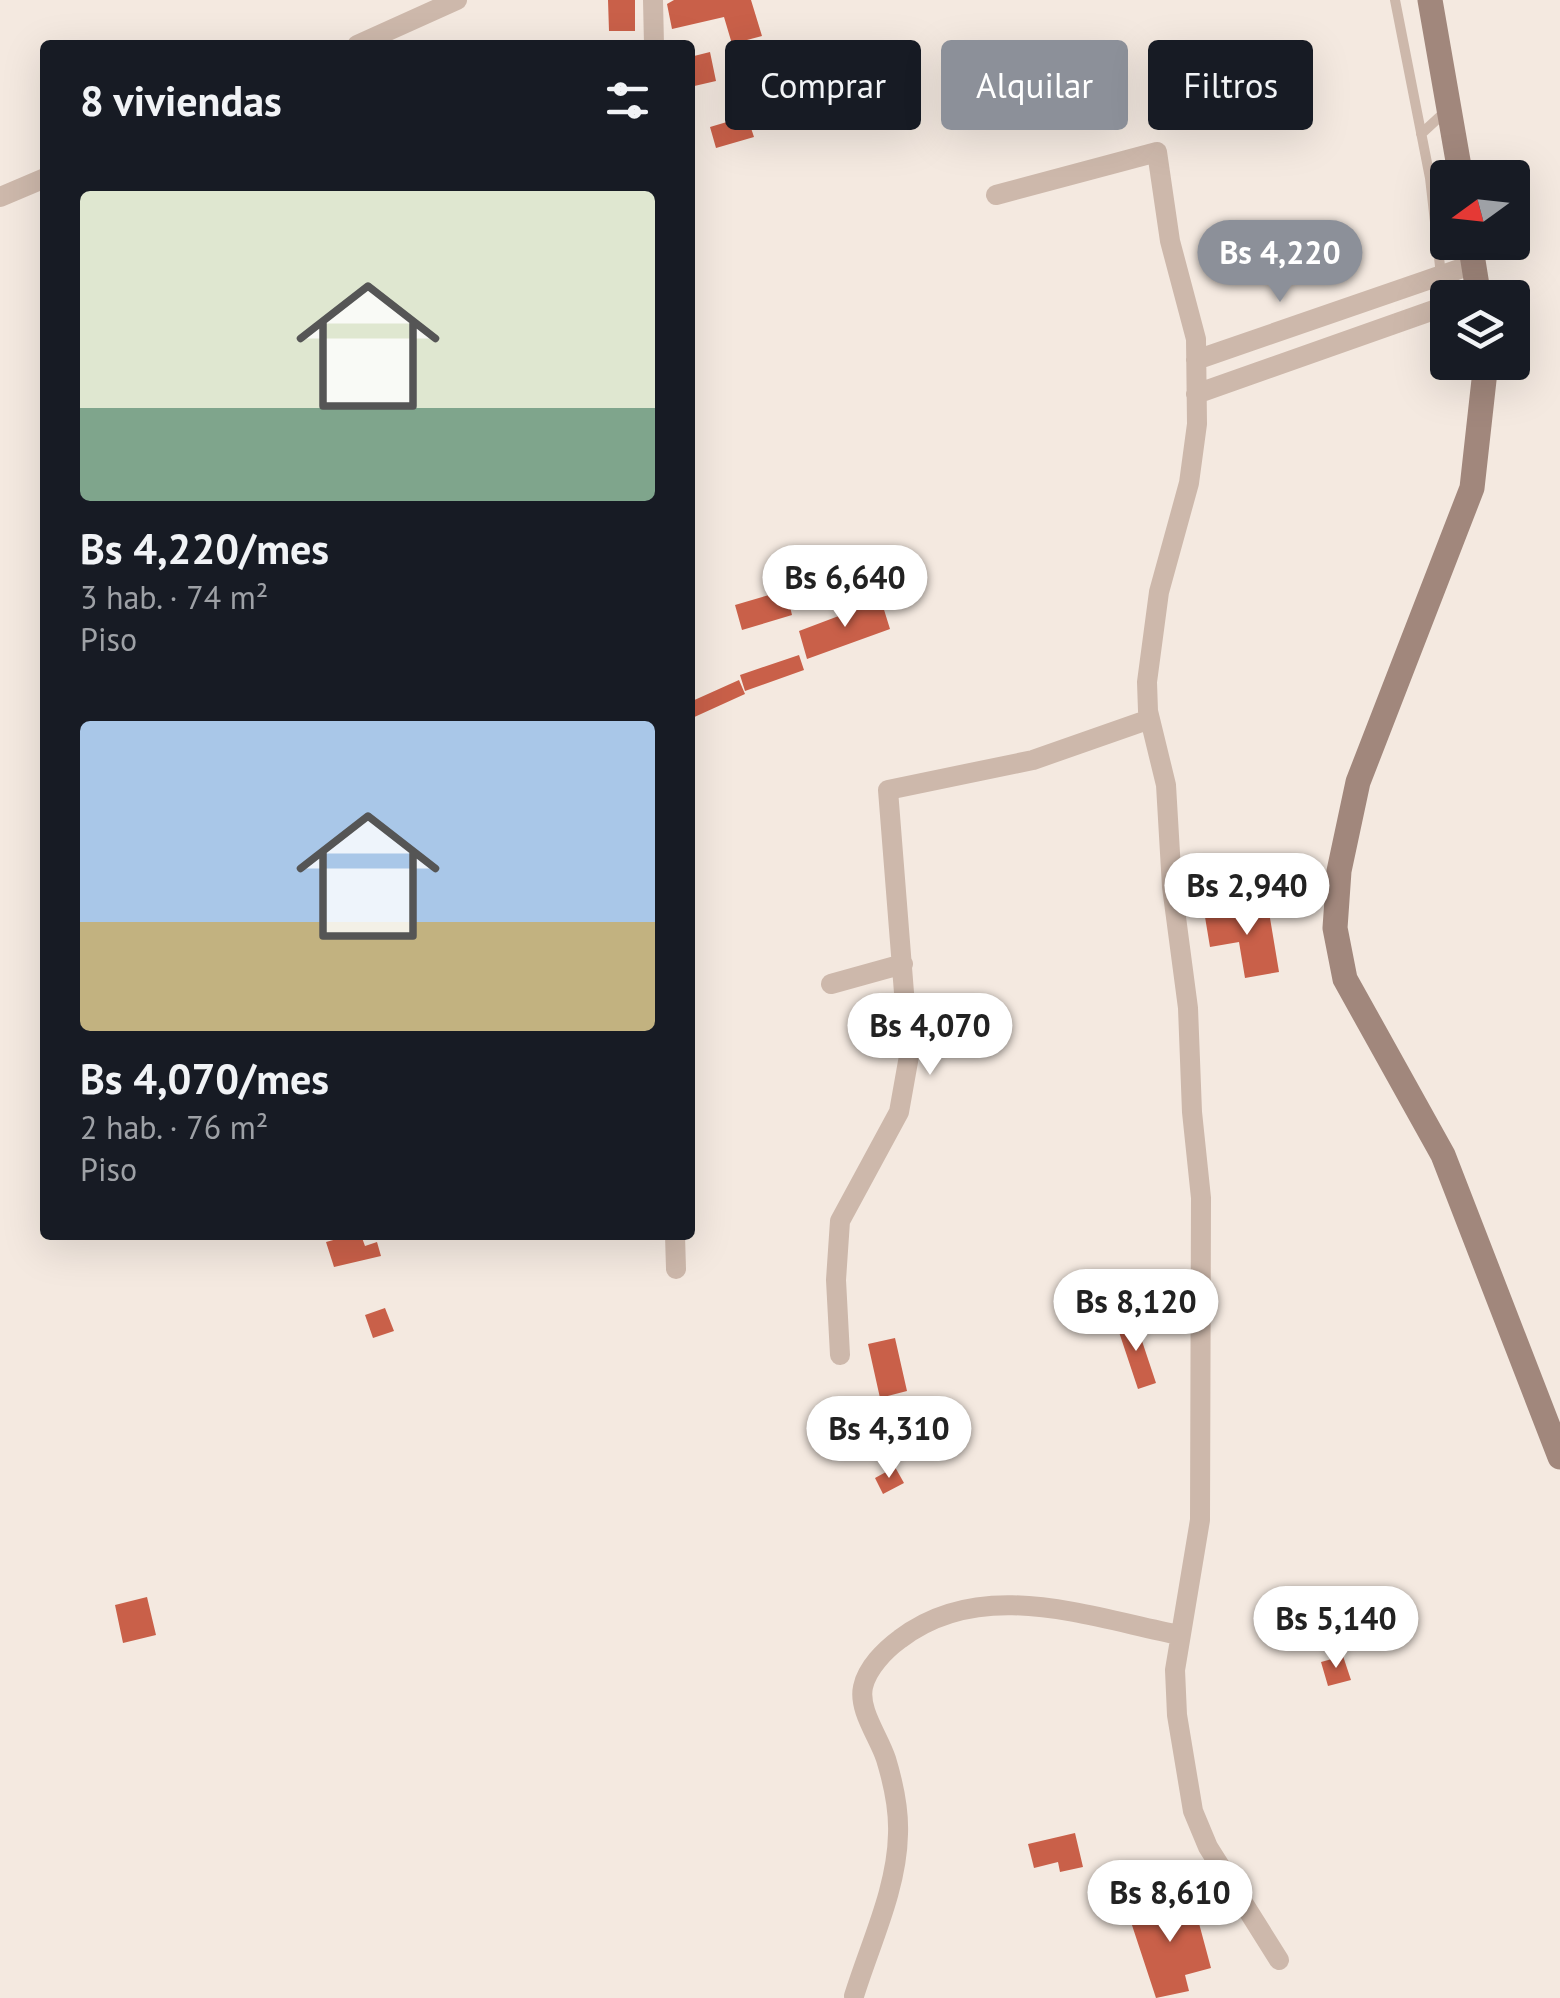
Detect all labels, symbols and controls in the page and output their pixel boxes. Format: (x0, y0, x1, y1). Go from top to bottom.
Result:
chip: Comprar (725, 40, 921, 130)
chip: Alquilar (941, 40, 1128, 130)
chip: Filtros (1148, 40, 1313, 130)
text: 8 viviendas (80, 73, 282, 128)
icon: filters (600, 73, 655, 128)
north arrow (1430, 160, 1530, 260)
map controls (1430, 160, 1530, 380)
pin: Bs 4,220 (1177, 220, 1383, 305)
text: Bs 4,220 (1219, 231, 1341, 273)
icon: home (278, 256, 458, 436)
button: layers (1430, 280, 1530, 380)
text: Bs 4,220/mes (80, 521, 329, 576)
pin: Bs 6,640 (742, 545, 948, 630)
text: Bs 6,640 (784, 556, 906, 598)
text: 3 hab. · 74 m² (80, 576, 268, 618)
text: Piso (80, 618, 137, 660)
icon: home (278, 786, 458, 966)
pin: Bs 2,940 (1144, 853, 1350, 938)
text: Bs 2,940 (1186, 864, 1308, 906)
pin: Bs 4,070 (827, 993, 1033, 1078)
text: Bs 4,070 (869, 1004, 991, 1046)
text: Bs 4,070/mes (80, 1051, 329, 1106)
text: 2 hab. · 76 m² (80, 1106, 268, 1148)
text: Piso (80, 1148, 137, 1190)
pin: Bs 8,120 (1033, 1269, 1239, 1354)
text: Bs 8,120 (1075, 1280, 1197, 1322)
pin: Bs 4,310 (786, 1396, 992, 1481)
text: Bs 4,310 (828, 1407, 950, 1449)
pin: Bs 5,140 (1233, 1586, 1439, 1671)
text: Bs 5,140 (1275, 1597, 1397, 1639)
pin: Bs 8,610 (1067, 1860, 1273, 1945)
text: Bs 8,610 (1109, 1871, 1231, 1913)

